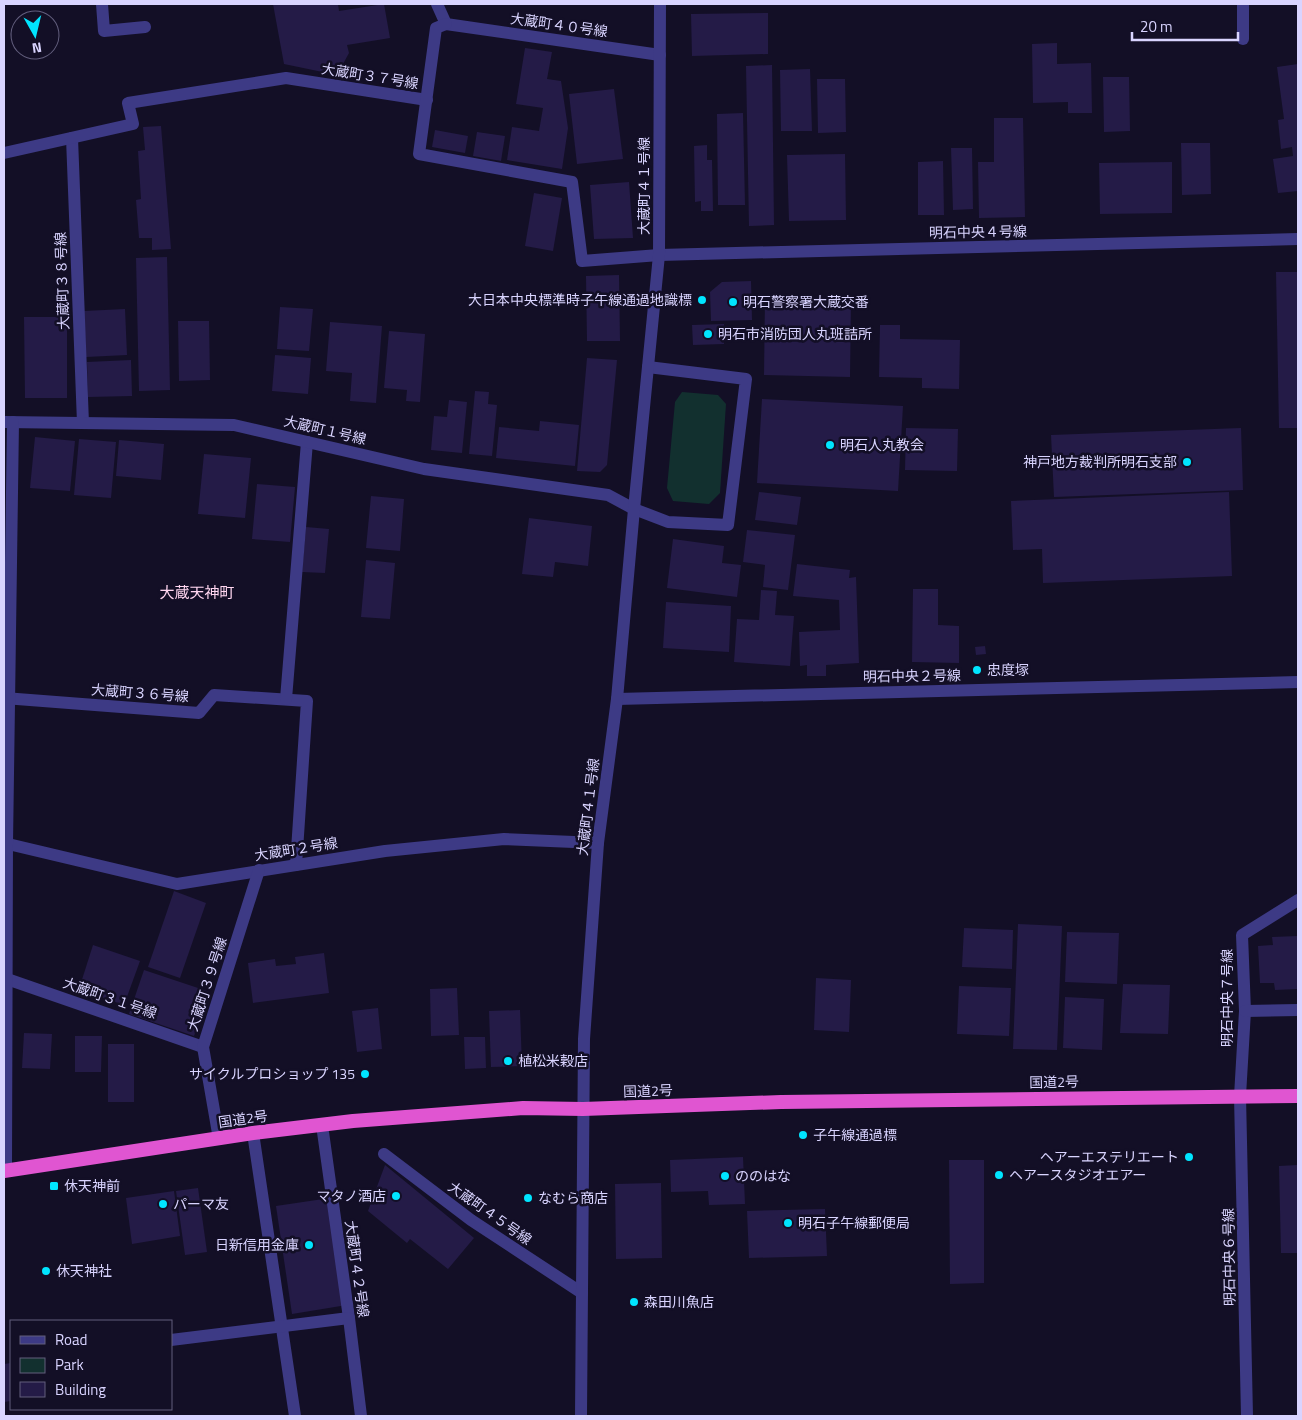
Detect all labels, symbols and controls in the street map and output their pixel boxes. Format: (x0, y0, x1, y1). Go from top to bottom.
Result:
street label: 大蔵町４０号線 (509, 7, 609, 42)
north arrow (10, 10, 60, 60)
scale bar (1132, 10, 1238, 42)
text: 20 m (1140, 15, 1173, 38)
text: N (31, 37, 43, 59)
street label: 大蔵町３７号線 (320, 57, 420, 94)
street label: 大蔵町４１号線 (633, 137, 654, 235)
street label: 明石中央４号線 (929, 220, 1027, 243)
street label: 大蔵町３８号線 (49, 232, 74, 330)
place label: 大日本中央標準時子午線通過地識標 (468, 289, 692, 310)
place label: 明石警察署大蔵交番 (743, 291, 869, 312)
marker: 大日本中央標準時子午線通過地識標 (696, 294, 708, 306)
marker: 明石警察署大蔵交番 (727, 296, 739, 308)
place label: 明石市消防団人丸班詰所 (718, 323, 872, 344)
marker: 明石市消防団人丸班詰所 (702, 328, 714, 340)
street label: 大蔵町１号線 (282, 410, 368, 449)
place label: 明石人丸教会 (840, 434, 924, 455)
marker: 明石人丸教会 (824, 439, 836, 451)
place label: 神戸地方裁判所明石支部 (1023, 451, 1177, 472)
marker: 神戸地方裁判所明石支部 (1181, 456, 1193, 468)
district label: 大蔵天神町 (159, 581, 235, 604)
place label: 忠度塚 (987, 659, 1029, 680)
street label: 明石中央２号線 (863, 664, 961, 687)
marker: 忠度塚 (971, 664, 983, 676)
street label: 大蔵町３６号線 (90, 679, 190, 706)
street label: 大蔵町４１号線 (571, 757, 604, 857)
street label: 大蔵町２号線 (253, 832, 339, 865)
street label: 大蔵町３９号線 (181, 934, 232, 1034)
street label: 明石中央７号線 (1216, 949, 1237, 1047)
street label: 大蔵町３１号線 (60, 972, 160, 1023)
place label: 植松米穀店 (518, 1050, 588, 1071)
marker: 植松米穀店 (502, 1055, 514, 1067)
place label: サイクルプロショップ 135 (189, 1063, 355, 1084)
marker: サイクルプロショップ 135 (359, 1068, 371, 1080)
street label: 国道2号 (1029, 1071, 1079, 1092)
street label: 国道2号 (623, 1079, 673, 1102)
street label: 国道2号 (217, 1105, 269, 1132)
place label: 子午線通過標 (813, 1124, 897, 1145)
marker: 子午線通過標 (797, 1129, 809, 1141)
place label: ヘアーエステリエート (1040, 1146, 1179, 1167)
marker: ヘアーエステリエート (1183, 1151, 1195, 1163)
place label: ヘアースタジオエアー (1009, 1164, 1147, 1185)
place label: ののはな (735, 1165, 791, 1186)
marker: ヘアースタジオエアー (993, 1169, 1005, 1181)
marker: ののはな (719, 1170, 731, 1182)
place label: 休天神前 (64, 1175, 120, 1196)
street label: 大蔵町４５号線 (444, 1176, 536, 1249)
marker: 休天神前 (48, 1180, 60, 1192)
place label: マタノ酒店 (316, 1185, 386, 1206)
place label: なむら商店 (538, 1187, 608, 1208)
marker: マタノ酒店 (390, 1190, 402, 1202)
marker: なむら商店 (522, 1192, 534, 1204)
place label: パーマ友 (173, 1193, 229, 1214)
marker: パーマ友 (157, 1198, 169, 1210)
street label: 明石中央６号線 (1217, 1208, 1240, 1306)
place label: 明石子午線郵便局 (798, 1212, 910, 1233)
marker: 明石子午線郵便局 (782, 1217, 794, 1229)
street label: 大蔵町４２号線 (340, 1219, 375, 1319)
place label: 日新信用金庫 (215, 1234, 299, 1255)
marker: 日新信用金庫 (303, 1239, 315, 1251)
place label: 休天神社 (56, 1260, 112, 1281)
marker: 休天神社 (40, 1265, 52, 1277)
place label: 森田川魚店 (644, 1291, 714, 1312)
marker: 森田川魚店 (628, 1296, 640, 1308)
legend (10, 1320, 172, 1410)
text: Road (55, 1328, 87, 1351)
text: Park (55, 1353, 84, 1376)
text: Building (55, 1378, 106, 1401)

